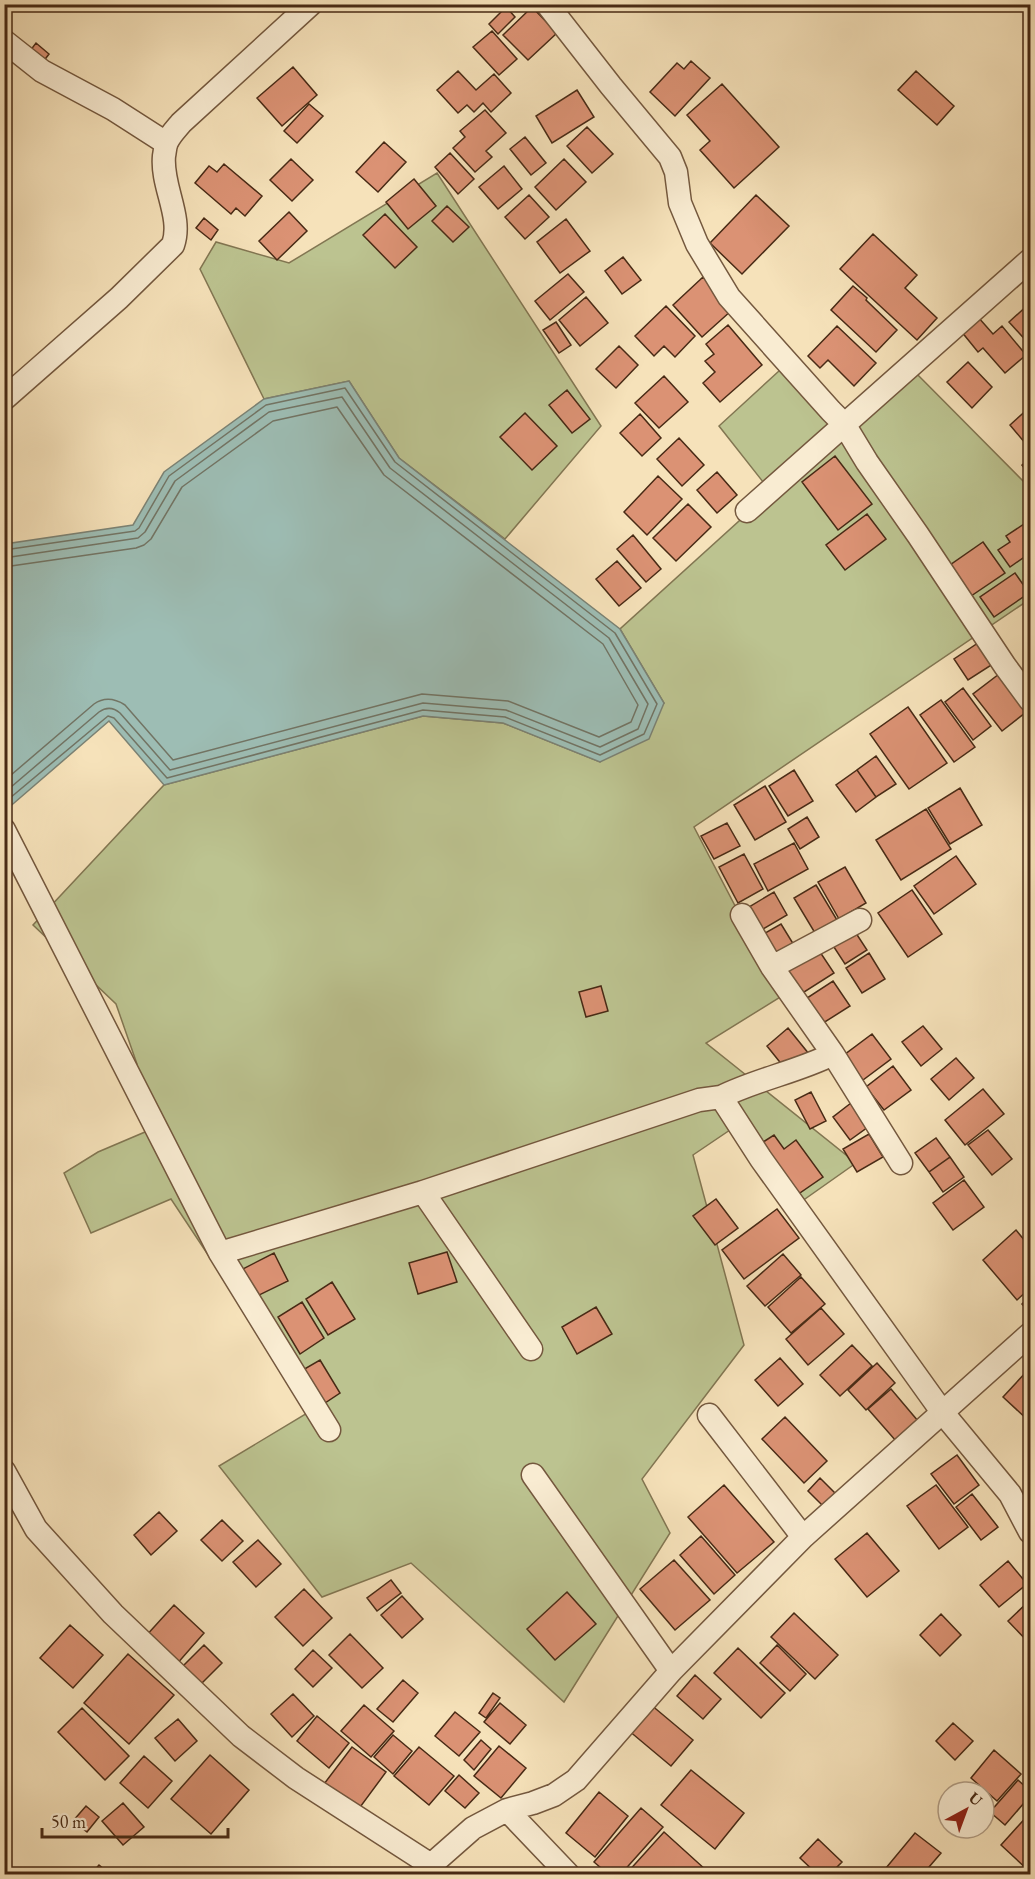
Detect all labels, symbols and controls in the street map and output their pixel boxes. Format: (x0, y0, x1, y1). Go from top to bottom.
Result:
north arrow (936, 1780, 996, 1840)
text: U (964, 1787, 987, 1811)
scale bar (42, 1801, 228, 1839)
text: 50 m (51, 1810, 86, 1833)

